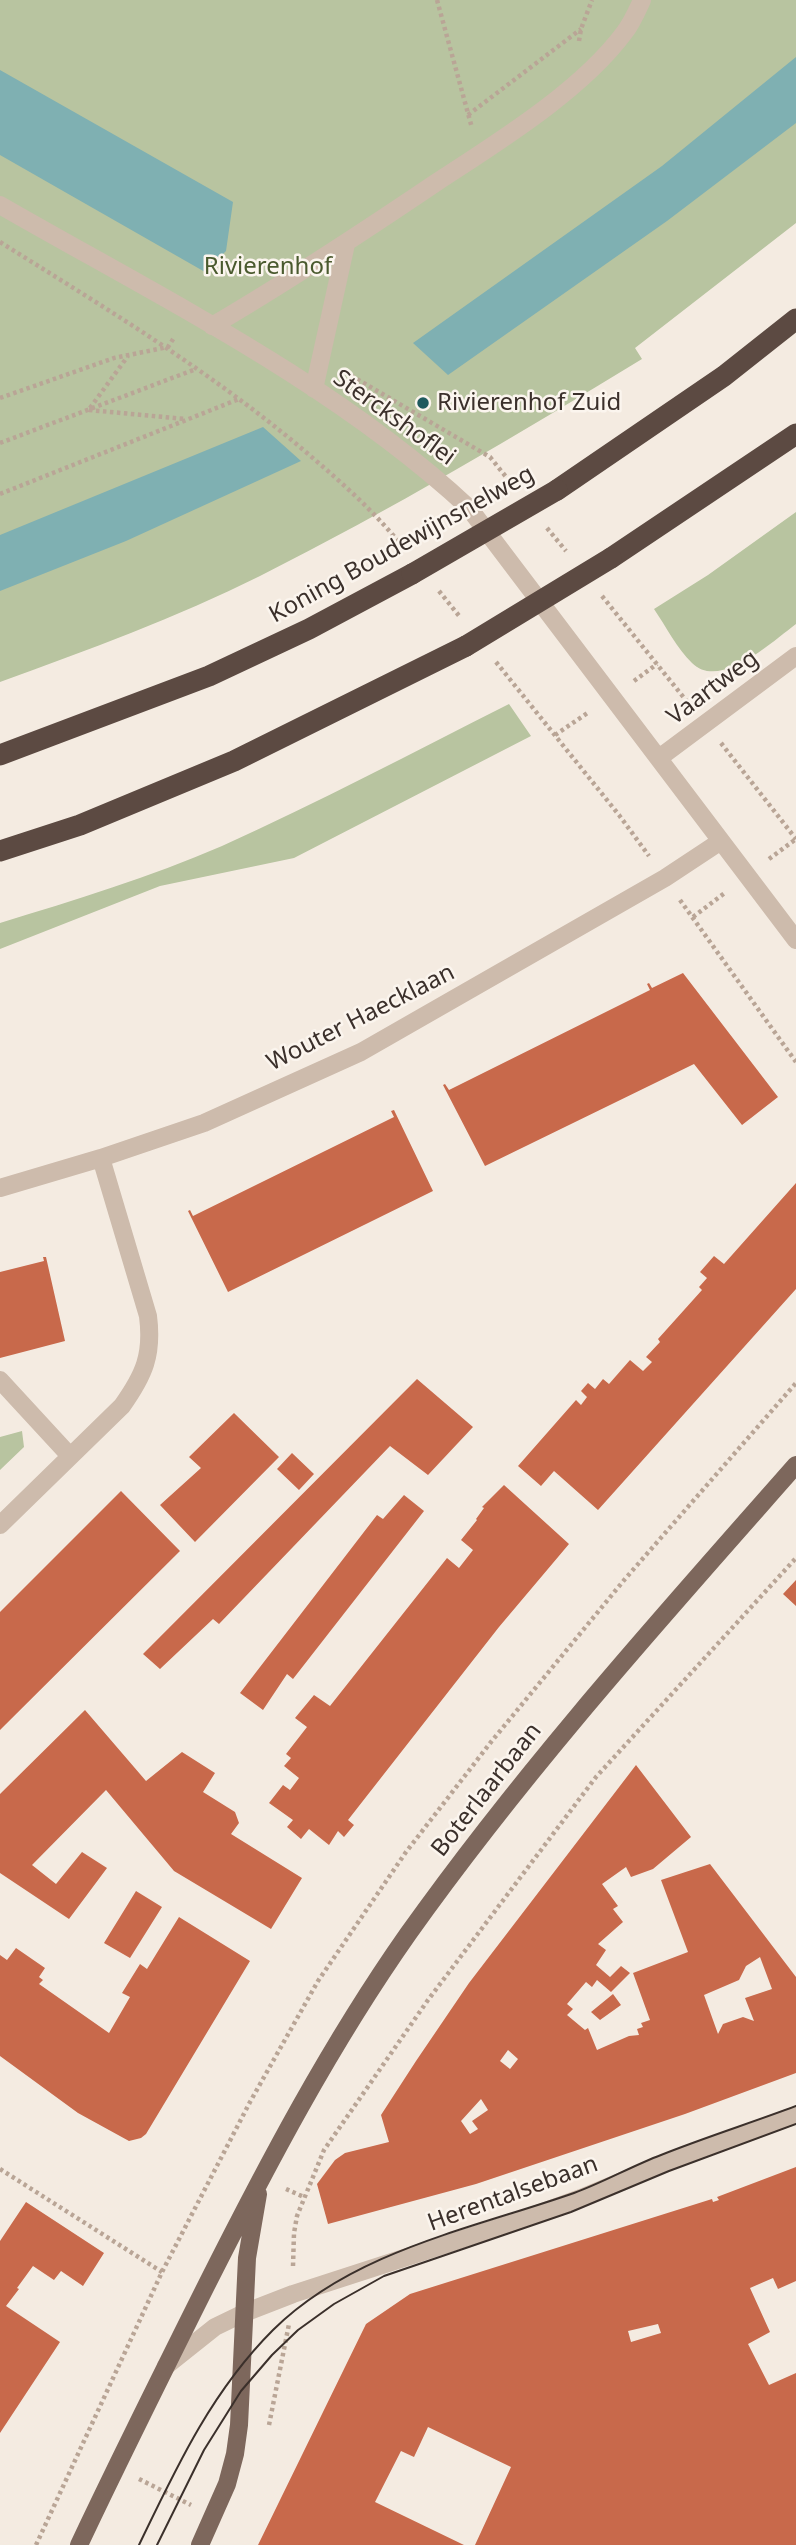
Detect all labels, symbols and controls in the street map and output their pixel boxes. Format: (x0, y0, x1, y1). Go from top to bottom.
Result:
park label: Rivierenhof (204, 253, 332, 281)
street label: Sterckshoflei (327, 364, 461, 472)
place label: Rivierenhof Zuid (437, 389, 621, 417)
marker: Rivierenhof Zuid (415, 395, 431, 411)
street label: Koning Boudewijnsnelweg (265, 460, 539, 630)
street label: Vaartweg (662, 644, 764, 732)
street label: Wouter Haecklaan (262, 958, 460, 1078)
street label: Boterlaarbaan (426, 1717, 548, 1863)
street label: Herentalsebaan (424, 2150, 602, 2238)

